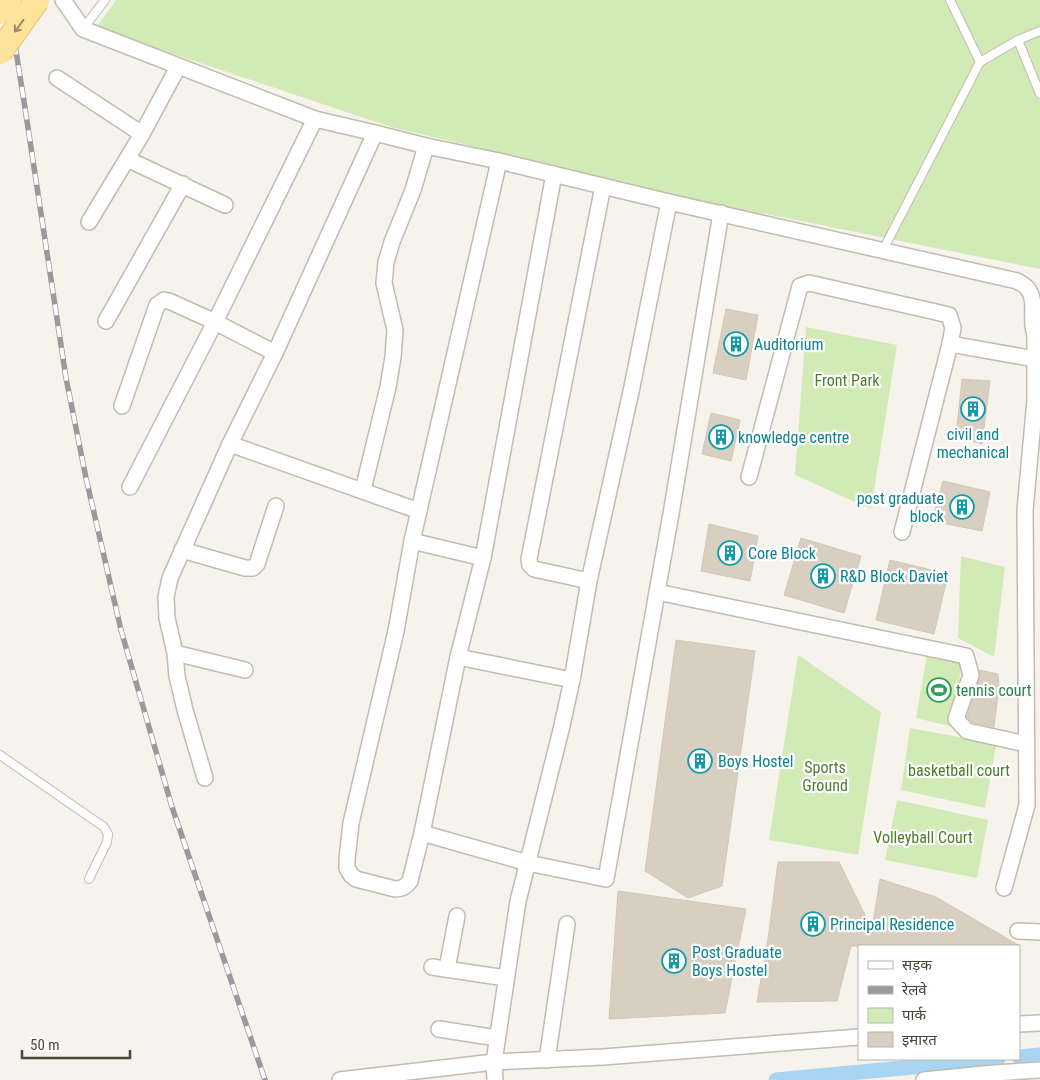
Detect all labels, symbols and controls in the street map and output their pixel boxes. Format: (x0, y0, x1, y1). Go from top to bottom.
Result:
one-way arrow (14, 19, 24, 33)
building icon: Auditorium (723, 331, 749, 357)
place label: Auditorium (754, 335, 823, 354)
park label: Front Park (815, 371, 880, 390)
building icon: civil and mechanical (960, 396, 986, 422)
building icon: knowledge centre (708, 424, 734, 450)
place label: civil and mechanical (937, 425, 1009, 462)
place label: knowledge centre (738, 428, 849, 447)
place label: post graduate block (857, 489, 945, 526)
building icon: post graduate block (949, 494, 975, 520)
building icon: Core Block (717, 540, 743, 566)
place label: Core Block (748, 544, 817, 563)
building icon: R&D Block Daviet (810, 563, 836, 589)
place label: R&D Block Daviet (840, 567, 948, 586)
sports icon: tennis court (926, 677, 952, 703)
place label: tennis court (956, 681, 1032, 700)
building icon: Boys Hostel (687, 748, 713, 774)
place label: Boys Hostel (718, 752, 793, 771)
park label: Sports Ground (802, 758, 848, 795)
park label: basketball court (908, 761, 1010, 780)
park label: Volleyball Court (873, 828, 973, 847)
building icon: Principal Residence (800, 911, 826, 937)
place label: Principal Residence (830, 915, 954, 934)
place label: Post Graduate Boys Hostel (692, 943, 782, 980)
legend (858, 945, 1020, 1060)
building icon: Post Graduate Boys Hostel (661, 948, 687, 974)
text: सड़क (902, 956, 932, 974)
text: रेलवे (901, 981, 927, 999)
text: पार्क (902, 1006, 926, 1024)
scale bar (22, 1028, 130, 1060)
text: इमारत (902, 1031, 937, 1049)
text: 50 m (30, 1036, 60, 1054)

